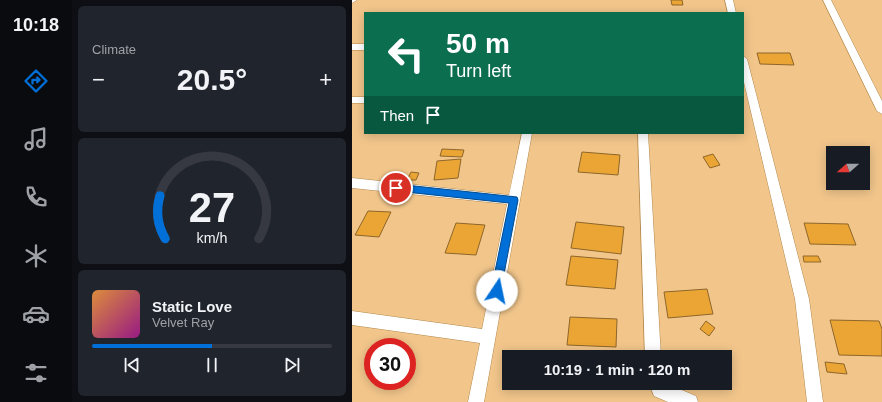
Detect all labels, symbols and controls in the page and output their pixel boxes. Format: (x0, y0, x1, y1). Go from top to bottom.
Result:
text: 10:18 (13, 15, 59, 35)
icon: left (380, 28, 432, 80)
text: 50 m (446, 28, 510, 59)
text: Climate (92, 42, 136, 57)
text: Turn left (446, 61, 511, 81)
text: 20.5° (177, 63, 247, 96)
icon: directions (22, 67, 50, 95)
text: − (92, 67, 105, 92)
text: + (319, 67, 332, 92)
icon: arrive (422, 104, 444, 126)
text: Then (380, 107, 414, 124)
icon: music (22, 125, 50, 153)
north arrow (826, 146, 870, 190)
map controls (826, 146, 870, 190)
pin (379, 171, 413, 205)
icon: arrive (385, 177, 407, 199)
icon: phone (22, 183, 50, 211)
text: 27 (189, 184, 235, 231)
text: km/h (197, 230, 228, 246)
icon: climate (22, 242, 50, 270)
position arrow (476, 270, 518, 312)
text: Static Love (152, 298, 232, 315)
icon: car (22, 300, 50, 328)
text: Velvet Ray (152, 315, 214, 330)
speed limit sign: 30 (364, 338, 416, 390)
icon: previous (121, 354, 143, 376)
icon: pause (201, 354, 223, 376)
icon: next (281, 354, 303, 376)
icon: filters (22, 359, 50, 387)
text: 10:19 · 1 min · 120 m (544, 361, 690, 378)

